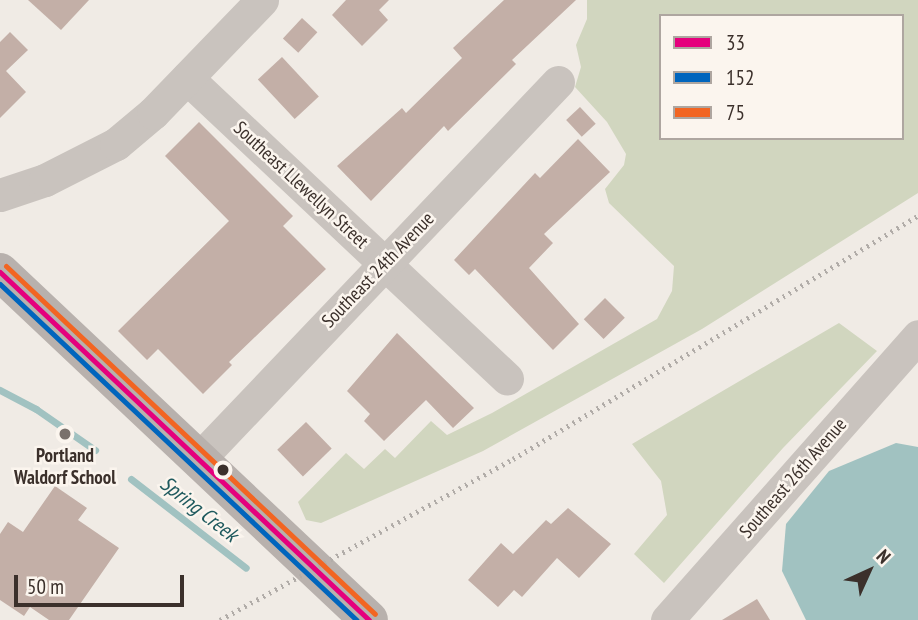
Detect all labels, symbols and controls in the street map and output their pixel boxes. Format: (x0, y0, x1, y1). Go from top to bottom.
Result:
legend (659, 14, 904, 140)
text: 33 (726, 29, 745, 56)
text: 152 (726, 64, 754, 91)
text: 75 (726, 99, 745, 126)
street label: Southeast Llewellyn Street (229, 117, 373, 253)
street label: Southeast 24th Avenue (317, 207, 439, 333)
street label: Southeast 26th Avenue (735, 413, 851, 543)
marker: Portland Waldorf School (57, 426, 73, 442)
place label: Portland Waldorf School (14, 445, 116, 489)
unlabelled marker (216, 463, 230, 477)
water label: Spring Creek (155, 471, 243, 547)
north arrow (834, 536, 904, 606)
text: N (872, 544, 896, 568)
scale bar (18, 560, 187, 604)
text: 50 m (27, 573, 64, 600)

